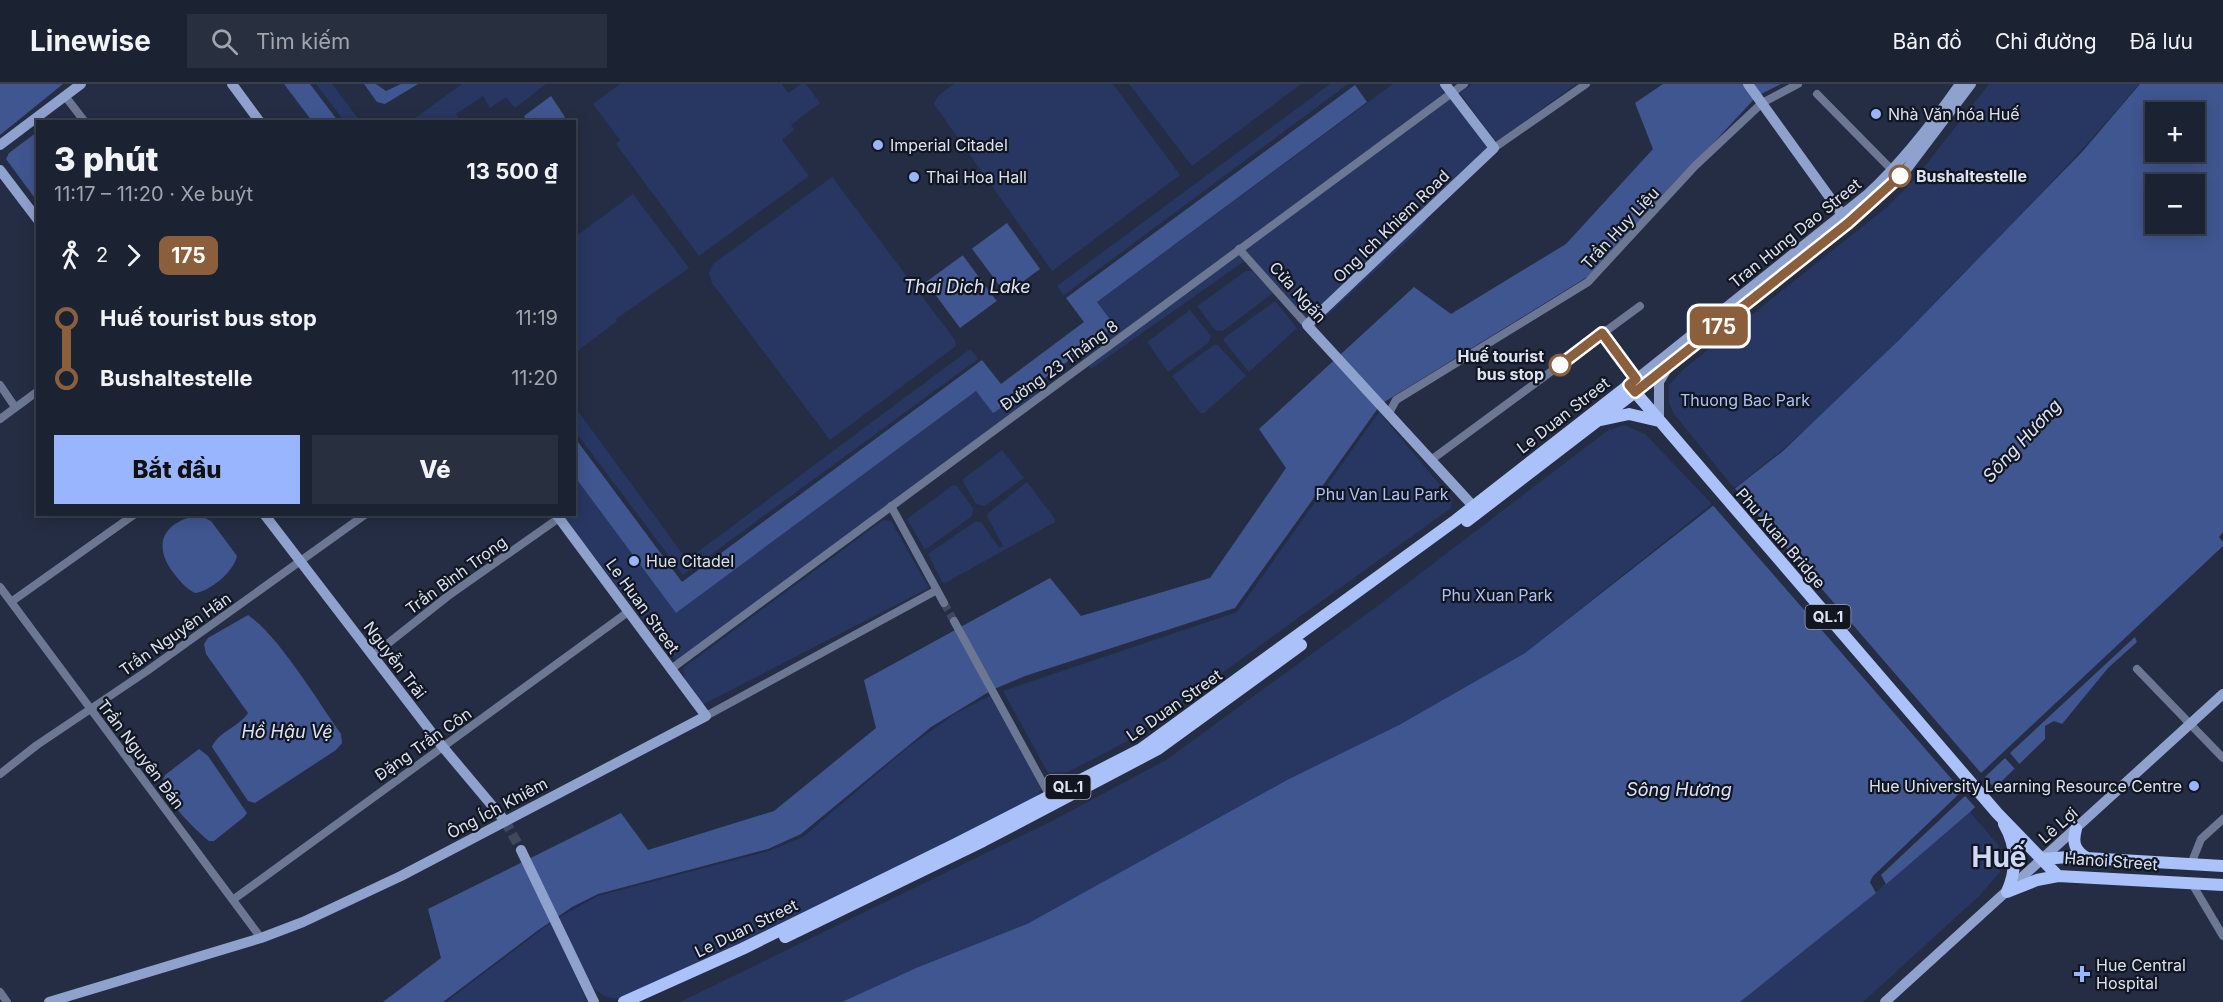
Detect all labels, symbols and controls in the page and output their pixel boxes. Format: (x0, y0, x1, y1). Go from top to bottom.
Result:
search box (187, 14, 607, 68)
text: Linewise (30, 24, 151, 58)
icon: search (208, 25, 241, 58)
text: Tìm kiếm (256, 28, 350, 54)
text: Bản đồ (1893, 29, 1962, 54)
text: Chỉ đường (1995, 29, 2097, 54)
text: Đã lưu (2130, 29, 2193, 54)
map controls (2145, 102, 2205, 234)
button: + (2145, 102, 2205, 162)
place label: Nhà Văn hóa Huế (1888, 104, 2020, 124)
marker: Nhà Văn hóa Huế (1869, 107, 1883, 121)
place label: Imperial Citadel (890, 135, 1008, 155)
marker: Imperial Citadel (871, 138, 885, 152)
text: 3 phút (54, 139, 158, 179)
text: 13 500 ₫ (466, 158, 558, 184)
street label: Ong Ich Khiem Road (1329, 165, 1453, 287)
marker: Bushaltestelle (1889, 165, 1911, 187)
place label: Bushaltestelle (1916, 166, 2027, 186)
place label: Thai Hoa Hall (926, 167, 1027, 187)
marker: Thai Hoa Hall (907, 170, 921, 184)
street label: Tran Hung Dao Street (1725, 174, 1865, 292)
button: − (2145, 174, 2205, 234)
text: 11:17 – 11:20 · Xe buýt (54, 182, 253, 206)
street label: Trần Huy Liệu (1577, 183, 1663, 273)
icon: walk (54, 239, 87, 272)
icon: forward (117, 239, 150, 272)
text: 2 (96, 243, 108, 267)
text: 175 (171, 243, 206, 268)
street label: Cửa Ngăn (1265, 257, 1331, 327)
water label: Thai Dich Lake (903, 276, 1031, 297)
text: Huế tourist bus stop (100, 305, 317, 331)
text: 11:19 (515, 306, 558, 330)
line badge: 175 (1684, 306, 1754, 346)
text: 175 (1702, 314, 1736, 339)
street label: Đường 23 Tháng 8 (996, 316, 1122, 414)
place label: Huế tourist bus stop (1458, 346, 1544, 384)
marker: Huế tourist bus stop (1549, 354, 1571, 376)
text: Bushaltestelle (100, 365, 253, 391)
text: 11:20 (511, 366, 558, 390)
street label: Le Duan Street (1513, 373, 1613, 457)
park label: Thuong Bac Park (1680, 390, 1810, 410)
water label: Sông Hương (1978, 395, 2065, 486)
button: Bắt đầu (54, 435, 300, 504)
button: Vé (312, 435, 558, 504)
park label: Phu Van Lau Park (1315, 484, 1449, 504)
street label: Phu Xuan Bridge (1732, 484, 1830, 592)
street label: Trần Bình Trọng (402, 532, 510, 618)
place label: Hue Citadel (646, 551, 734, 571)
marker: Hue Citadel (627, 554, 641, 568)
street label: Le Huan Street (602, 555, 684, 657)
park label: Phu Xuan Park (1441, 585, 1553, 605)
street label: Trần Nguyên Hãn (115, 588, 235, 680)
road number: QL.1 (1806, 605, 1850, 629)
street label: Nguyễn Trãi (359, 617, 431, 703)
street label: Le Duan Street (1122, 665, 1226, 745)
street label: Trần Nguyên Đán (93, 695, 189, 813)
street label: Đặng Trần Côn (371, 703, 475, 785)
water label: Hồ Hậu Vệ (241, 721, 333, 742)
street label: Ông Ích Khiêm (443, 773, 551, 843)
road number: QL.1 (1046, 775, 1090, 799)
place label: Hue University Learning Resource Centre (1869, 776, 2182, 796)
water label: Sông Hương (1626, 779, 1732, 800)
marker: Hue University Learning Resource Centre (2187, 779, 2201, 793)
street label: Lê Lợi (2034, 803, 2082, 847)
district label: Huế (1971, 840, 2027, 874)
street label: Hanoi Street (2064, 848, 2158, 874)
street label: Le Duan Street (691, 894, 801, 962)
place label: Hue Central Hospital (2096, 955, 2186, 993)
marker: Hue Central Hospital (2073, 965, 2091, 983)

